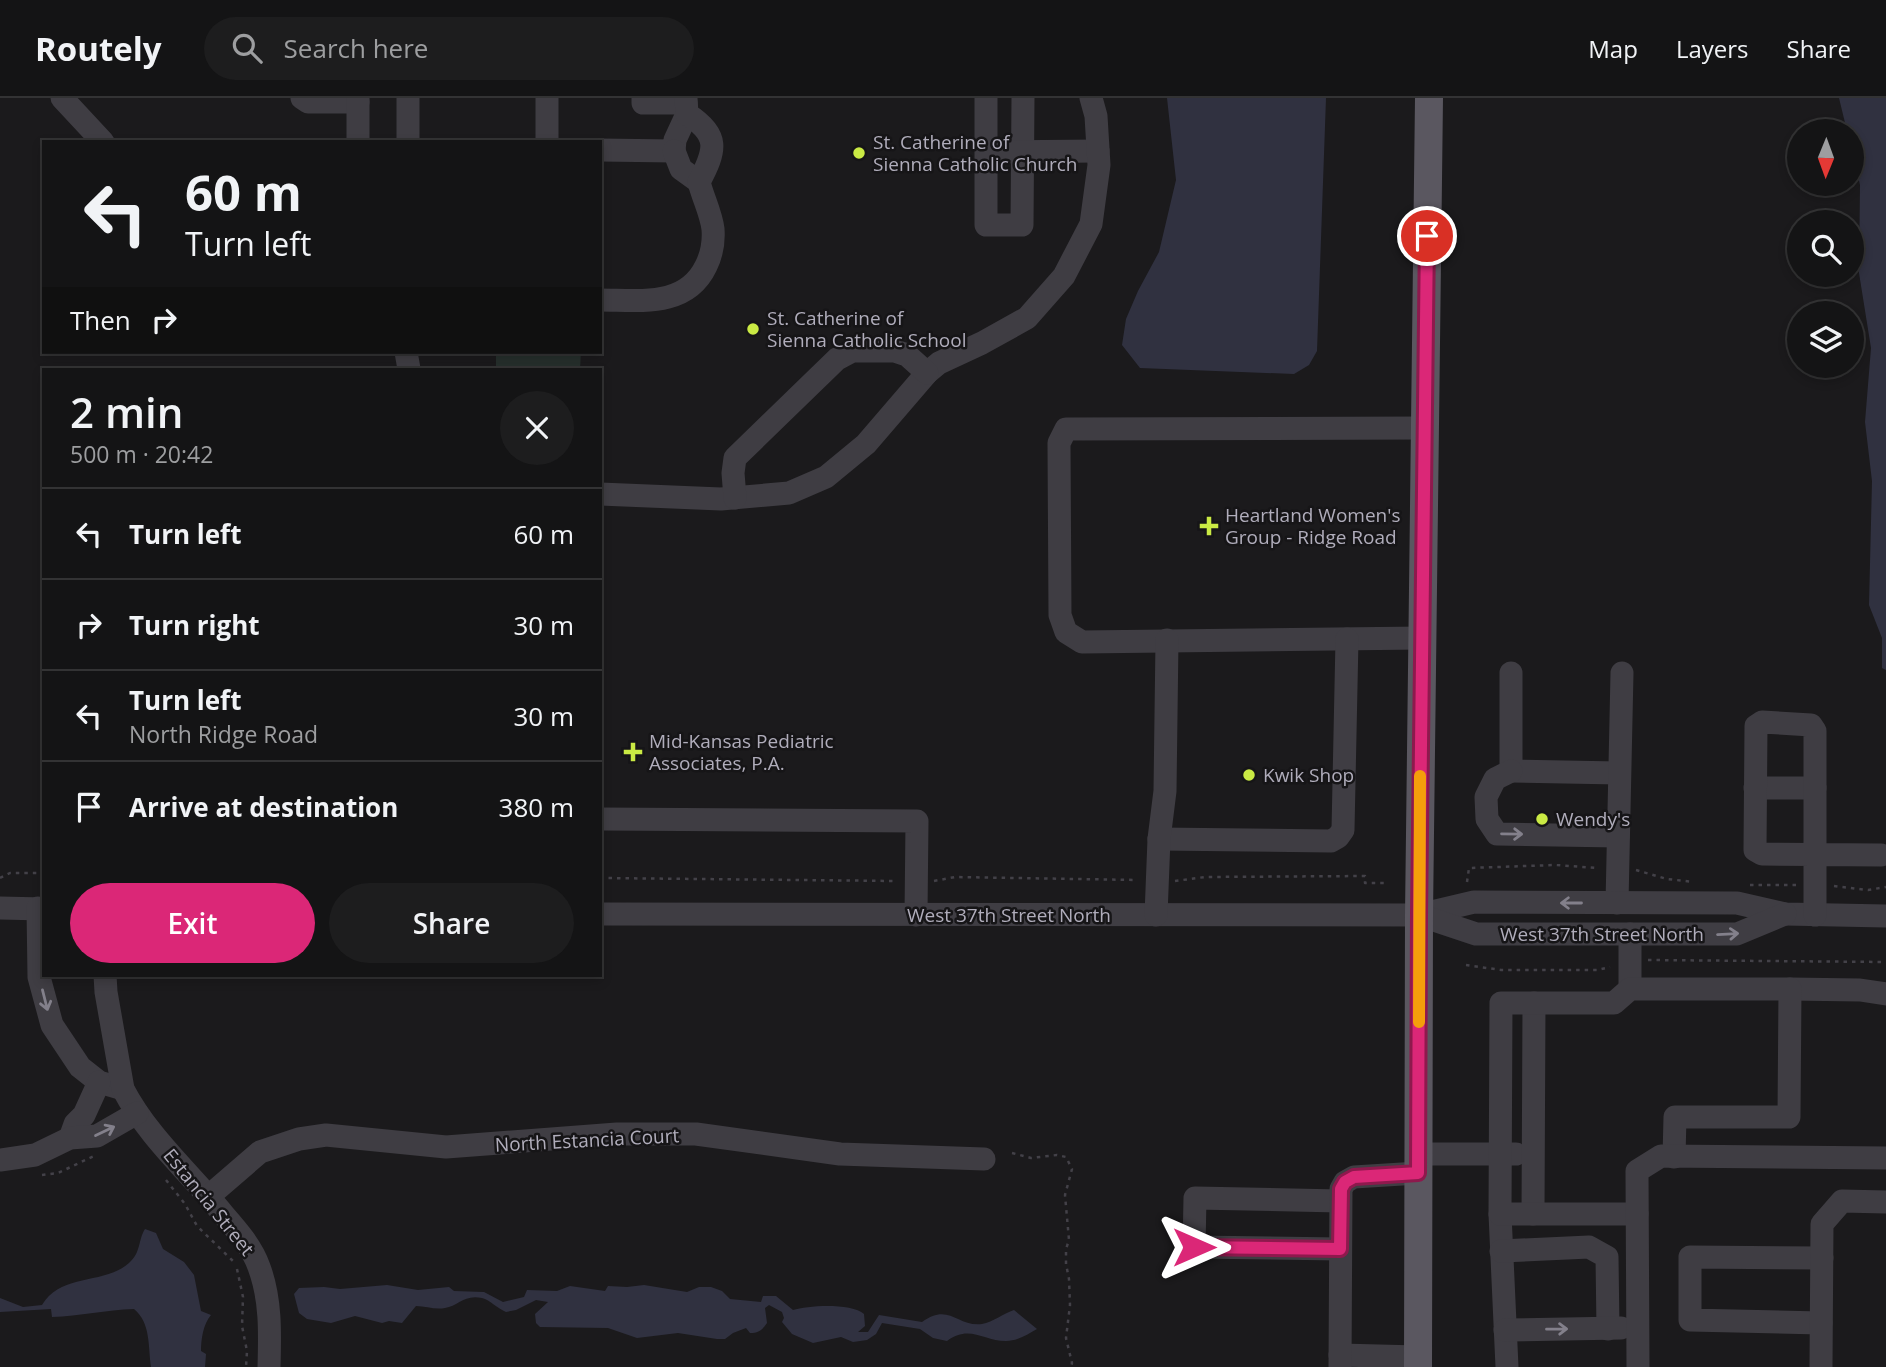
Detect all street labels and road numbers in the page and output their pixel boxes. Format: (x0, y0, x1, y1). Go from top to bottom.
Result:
street label: West 37th Street North (907, 902, 1111, 928)
street label: West 37th Street North (1500, 921, 1704, 947)
street label: North Estancia Court (494, 1122, 680, 1158)
street label: Estancia Street (158, 1143, 260, 1261)

